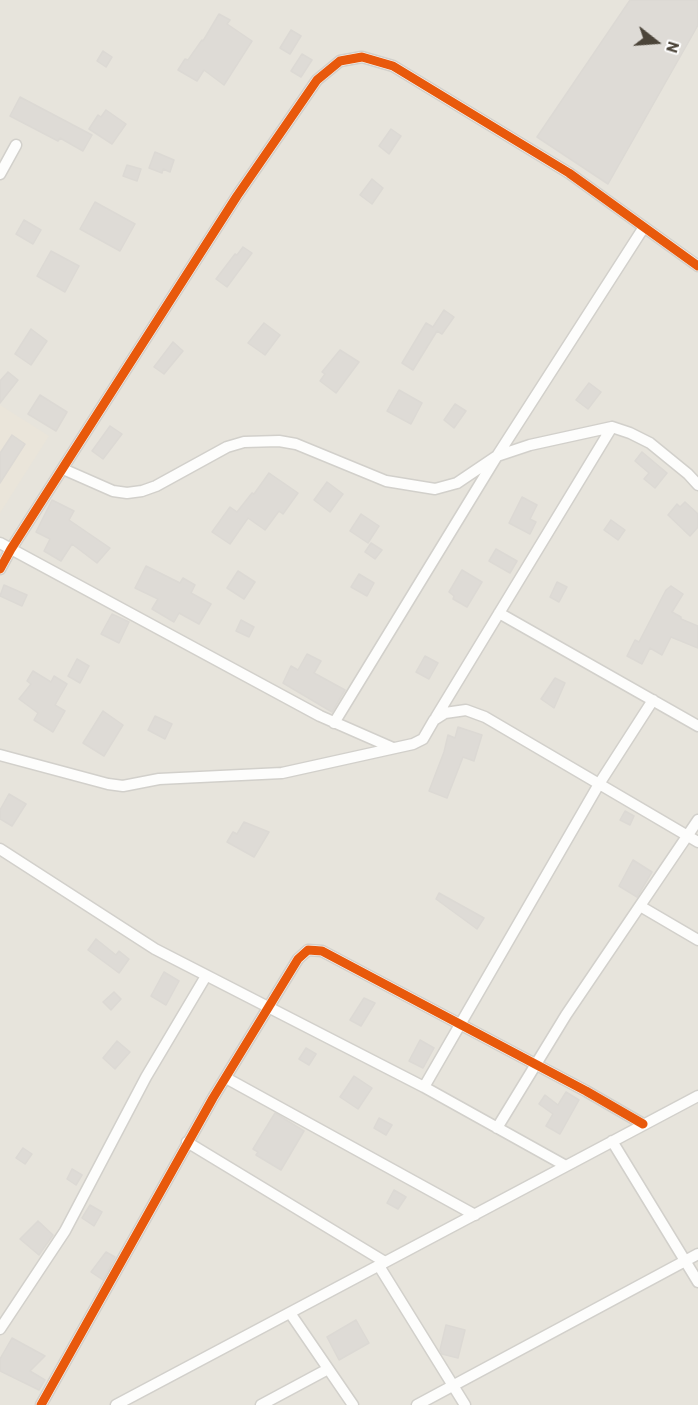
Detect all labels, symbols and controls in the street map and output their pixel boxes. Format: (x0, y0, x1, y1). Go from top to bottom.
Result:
north arrow (626, 12, 686, 72)
text: N (663, 40, 684, 55)

